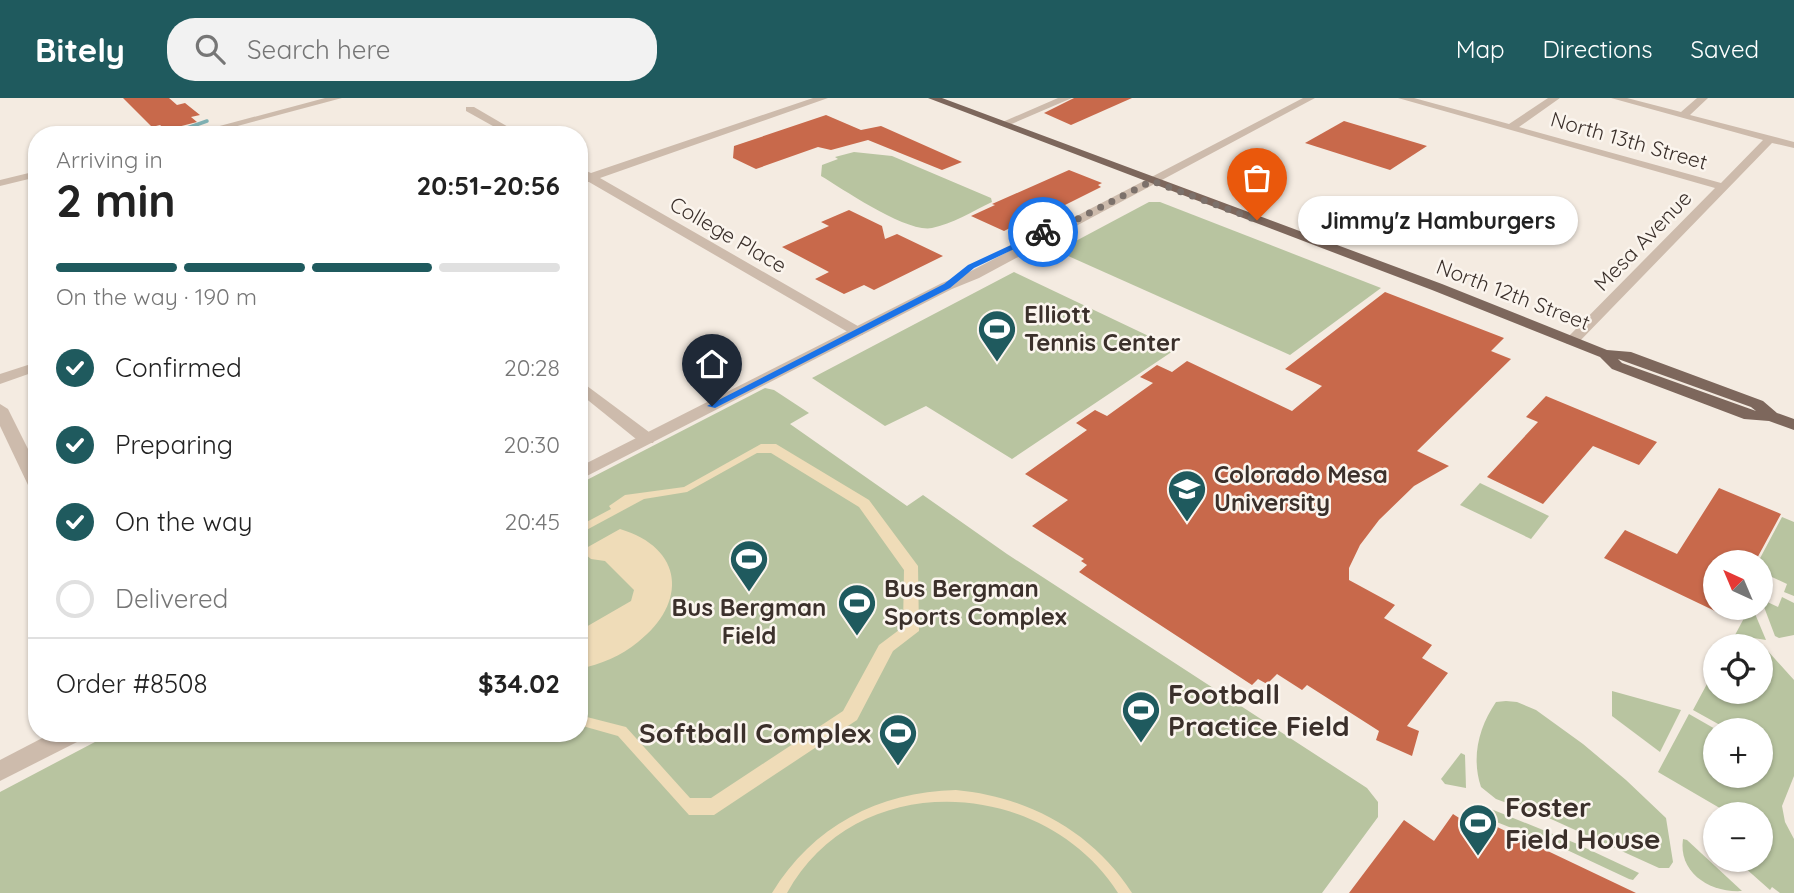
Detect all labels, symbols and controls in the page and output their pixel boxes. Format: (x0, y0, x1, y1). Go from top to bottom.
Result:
search box (167, 18, 657, 81)
text: Bitely (35, 29, 125, 70)
icon: search (191, 30, 229, 68)
text: Search here (247, 33, 391, 66)
text: Map (1456, 34, 1505, 64)
text: Directions (1543, 34, 1653, 64)
text: Saved (1691, 34, 1759, 64)
street label: North 13th Street (1548, 105, 1711, 175)
text: Arriving in (56, 145, 163, 174)
pin (1227, 148, 1287, 220)
icon: bag (1238, 159, 1276, 197)
text: 20:51–20:56 (416, 169, 560, 202)
text: 2 min (56, 171, 176, 229)
street label: Mesa Avenue (1588, 185, 1697, 296)
street label: College Place (665, 190, 792, 278)
callout: Jimmy'z Hamburgers (1299, 195, 1579, 244)
courier (1008, 197, 1078, 267)
text: Jimmy'z Hamburgers (1321, 206, 1556, 235)
icon: bike (1024, 213, 1062, 251)
street label: North 12th Street (1433, 253, 1594, 335)
text: On the way · 190 m (56, 282, 257, 311)
place label: Elliott Tennis Center (1024, 299, 1181, 357)
sports icon: Elliott Tennis Center (976, 308, 1018, 363)
pin (682, 334, 742, 406)
icon: home (693, 345, 731, 383)
icon: check (56, 349, 94, 387)
text: Confirmed (115, 351, 242, 384)
text: 20:28 (504, 353, 560, 382)
icon: check (56, 426, 94, 464)
text: Preparing (115, 428, 233, 461)
text: 20:30 (504, 430, 560, 459)
place label: Colorado Mesa University (1214, 459, 1388, 517)
school or university icon: Colorado Mesa University (1166, 468, 1208, 523)
icon: check (56, 503, 94, 541)
text: On the way (115, 505, 253, 538)
text: 20:45 (504, 507, 560, 536)
sports icon: Bus Bergman Field (728, 538, 770, 593)
north arrow (1703, 550, 1773, 620)
map controls (1703, 550, 1773, 872)
place label: Bus Bergman Sports Complex (884, 573, 1067, 631)
text: Delivered (115, 582, 228, 615)
sports icon: Bus Bergman Sports Complex (836, 582, 878, 637)
place label: Bus Bergman Field (672, 592, 826, 650)
button: locate (1703, 634, 1773, 704)
text: Order #8508 (56, 667, 208, 700)
text: $34.02 (478, 667, 560, 700)
place label: Football Practice Field (1168, 676, 1350, 743)
sports icon: Football Practice Field (1120, 689, 1162, 744)
sports icon: Softball Complex (877, 712, 919, 767)
place label: Softball Complex (639, 715, 871, 750)
button: + (1703, 718, 1773, 788)
place label: Foster Field House (1505, 789, 1661, 856)
sports icon: Foster Field House (1457, 802, 1499, 857)
button: − (1703, 802, 1773, 872)

